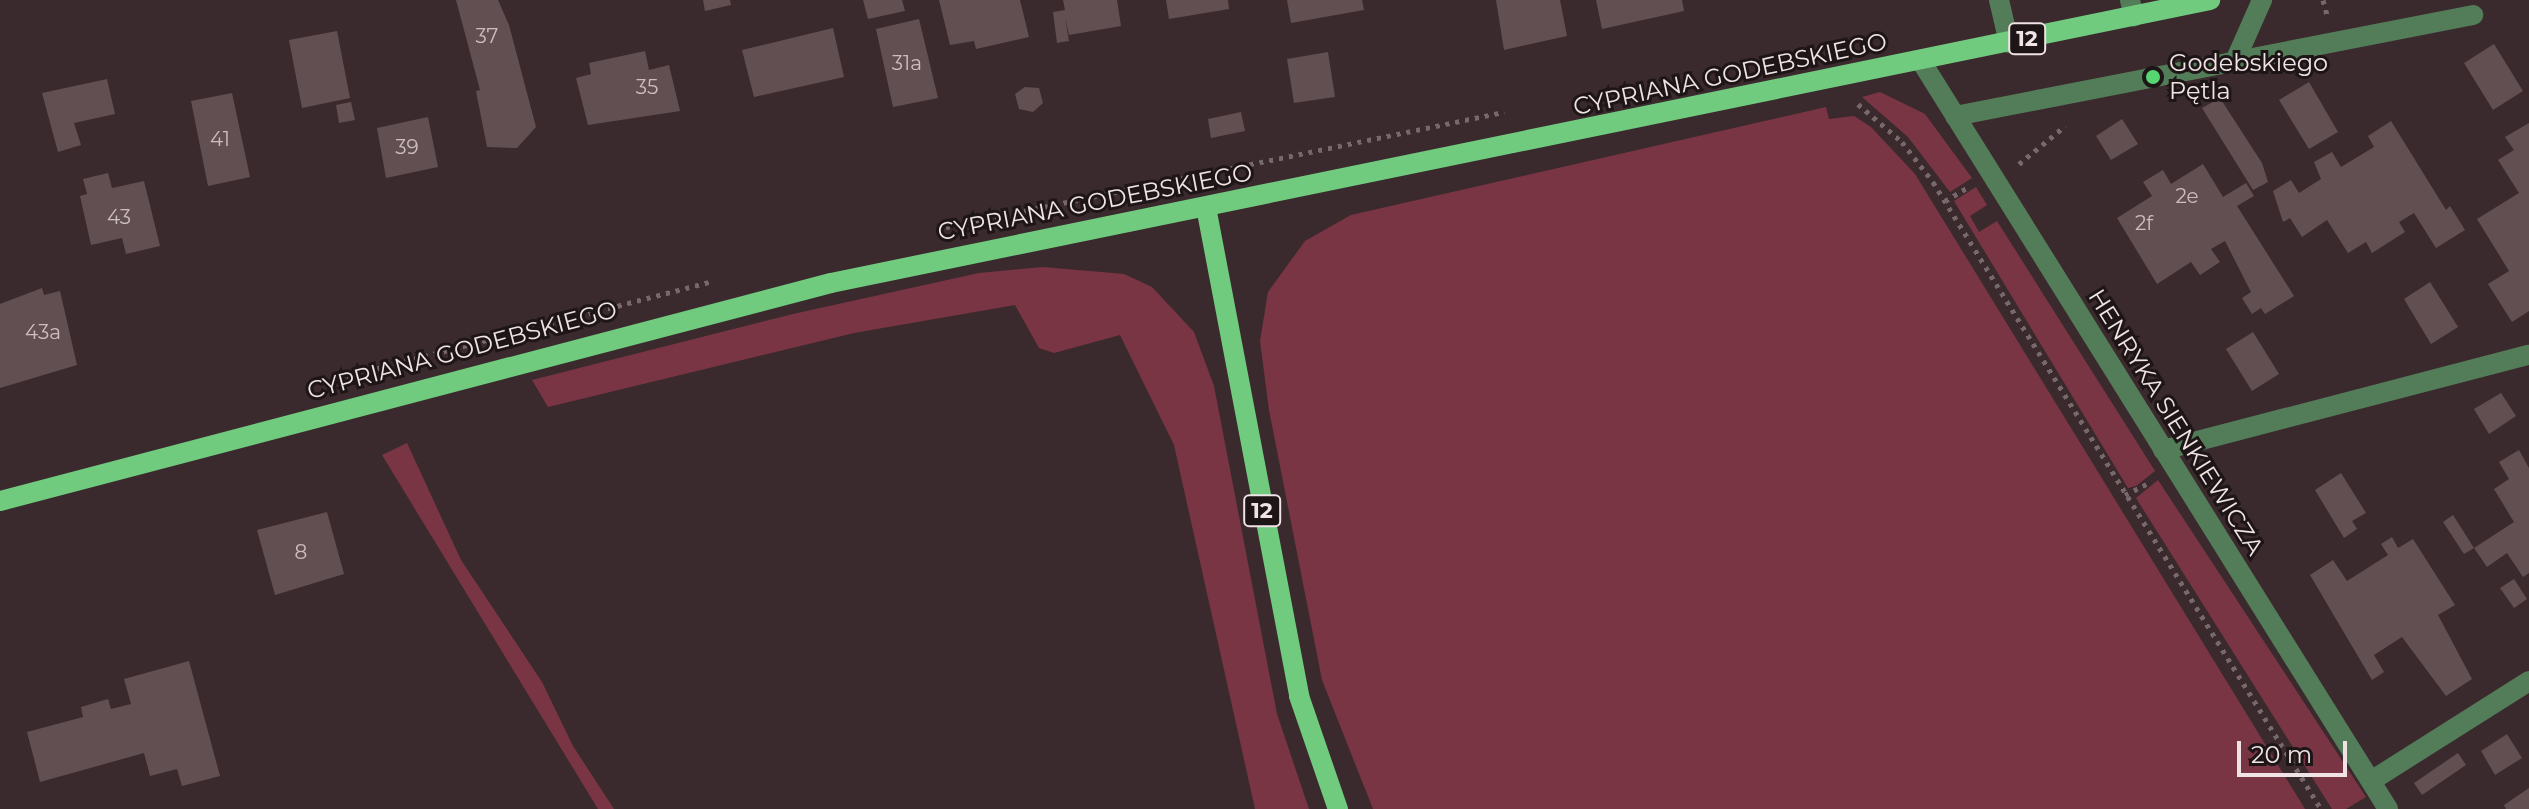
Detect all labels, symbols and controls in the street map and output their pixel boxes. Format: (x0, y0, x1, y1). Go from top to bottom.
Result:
road number: 12 (2007, 21, 2047, 57)
house number: 37 (476, 24, 498, 48)
street label: CYPRIANA GODEBSKIEGO (1571, 27, 1889, 121)
place label: Godebskiego Pętla (2169, 49, 2328, 105)
house number: 31a (892, 51, 922, 75)
marker: Godebskiego Pętla (2144, 68, 2162, 86)
house number: 35 (636, 75, 658, 99)
house number: 41 (210, 127, 230, 151)
house number: 39 (395, 135, 419, 159)
street label: CYPRIANA GODEBSKIEGO (935, 157, 1255, 247)
house number: 2e (2175, 184, 2199, 208)
house number: 43 (107, 205, 131, 229)
house number: 2f (2135, 211, 2153, 235)
street label: HENRYKA SIENKIEWICZA (2082, 284, 2270, 560)
street label: CYPRIANA GODEBSKIEGO (304, 295, 620, 405)
house number: 43a (25, 320, 61, 344)
road number: 12 (1242, 493, 1282, 529)
house number: 8 (295, 540, 307, 564)
scale bar (2241, 725, 2351, 775)
text: 20 m (2251, 740, 2312, 769)

